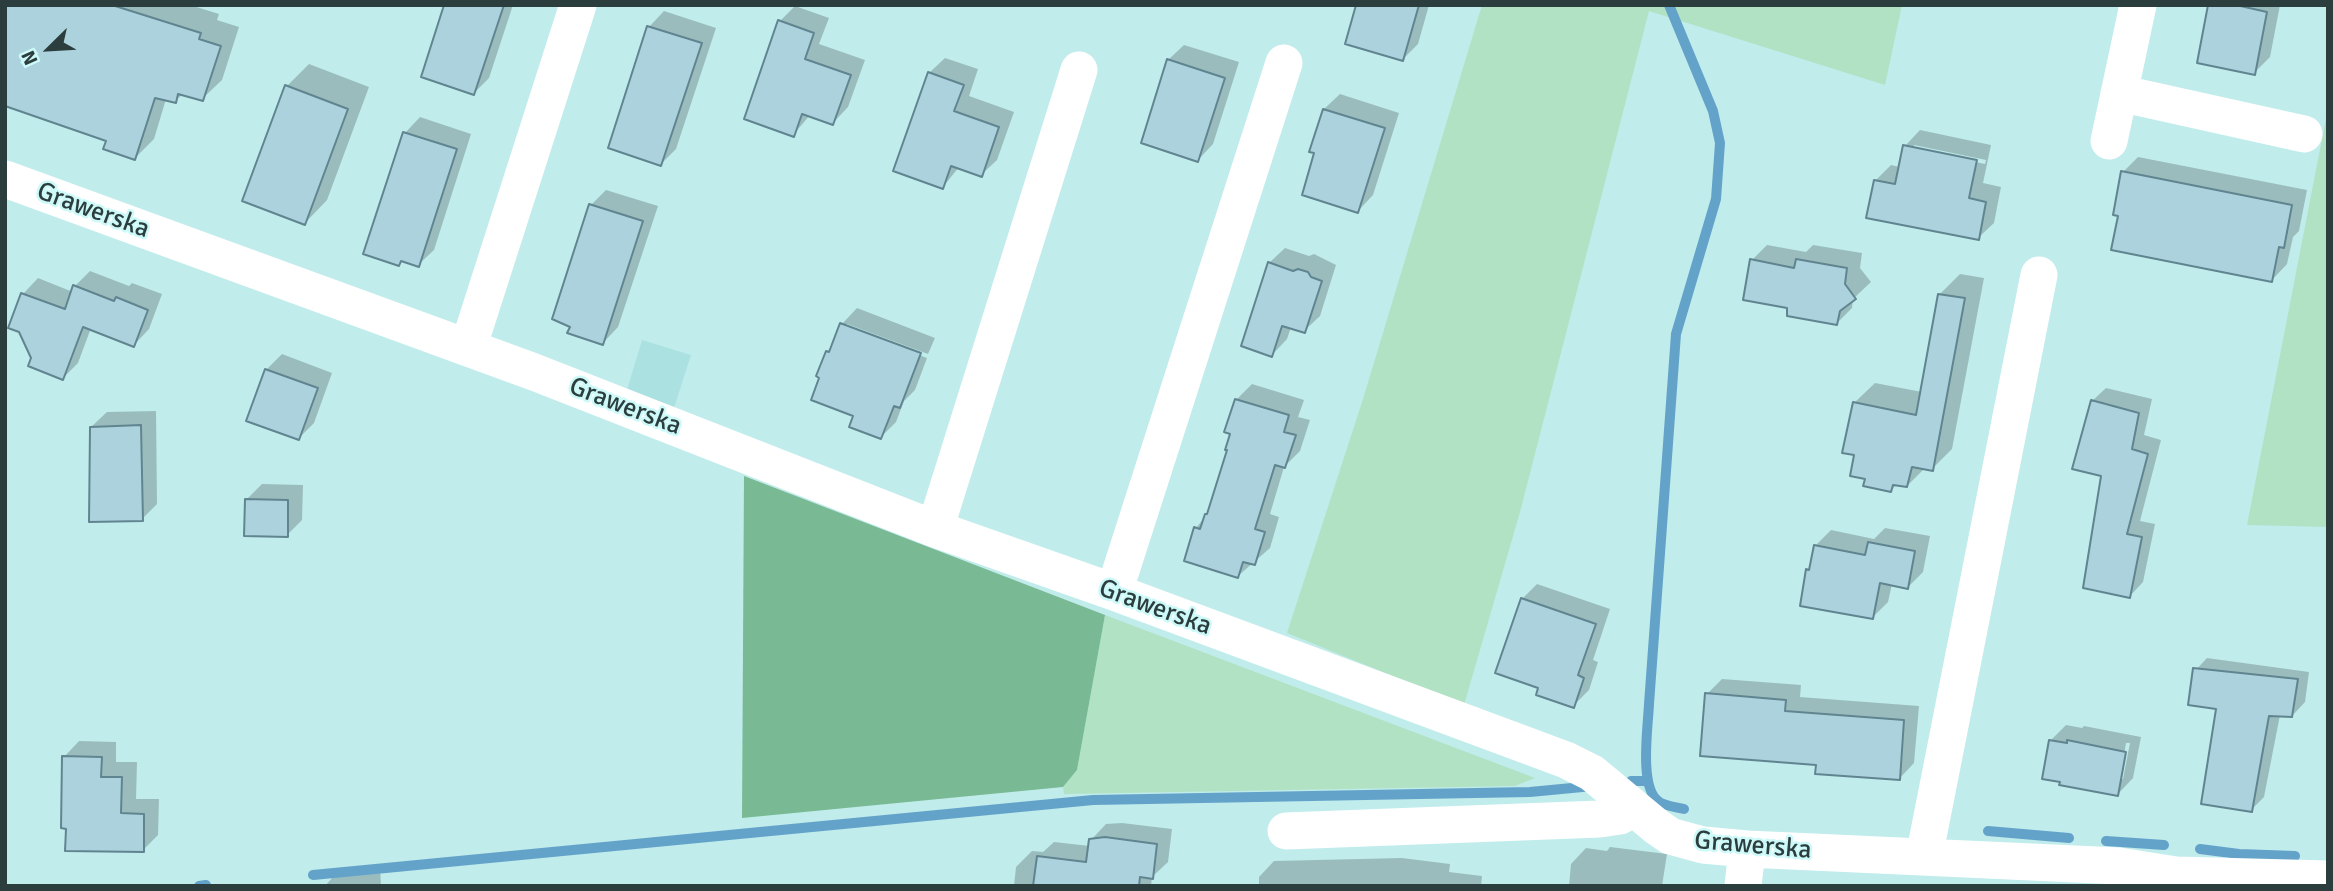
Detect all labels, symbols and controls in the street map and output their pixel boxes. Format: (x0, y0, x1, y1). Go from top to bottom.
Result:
north arrow (14, 14, 84, 84)
text: N (16, 47, 43, 68)
street label: Grawerska (32, 176, 154, 246)
street label: Grawerska (565, 371, 685, 443)
street label: Grawerska (1094, 573, 1216, 643)
street label: Grawerska (1693, 825, 1813, 867)

